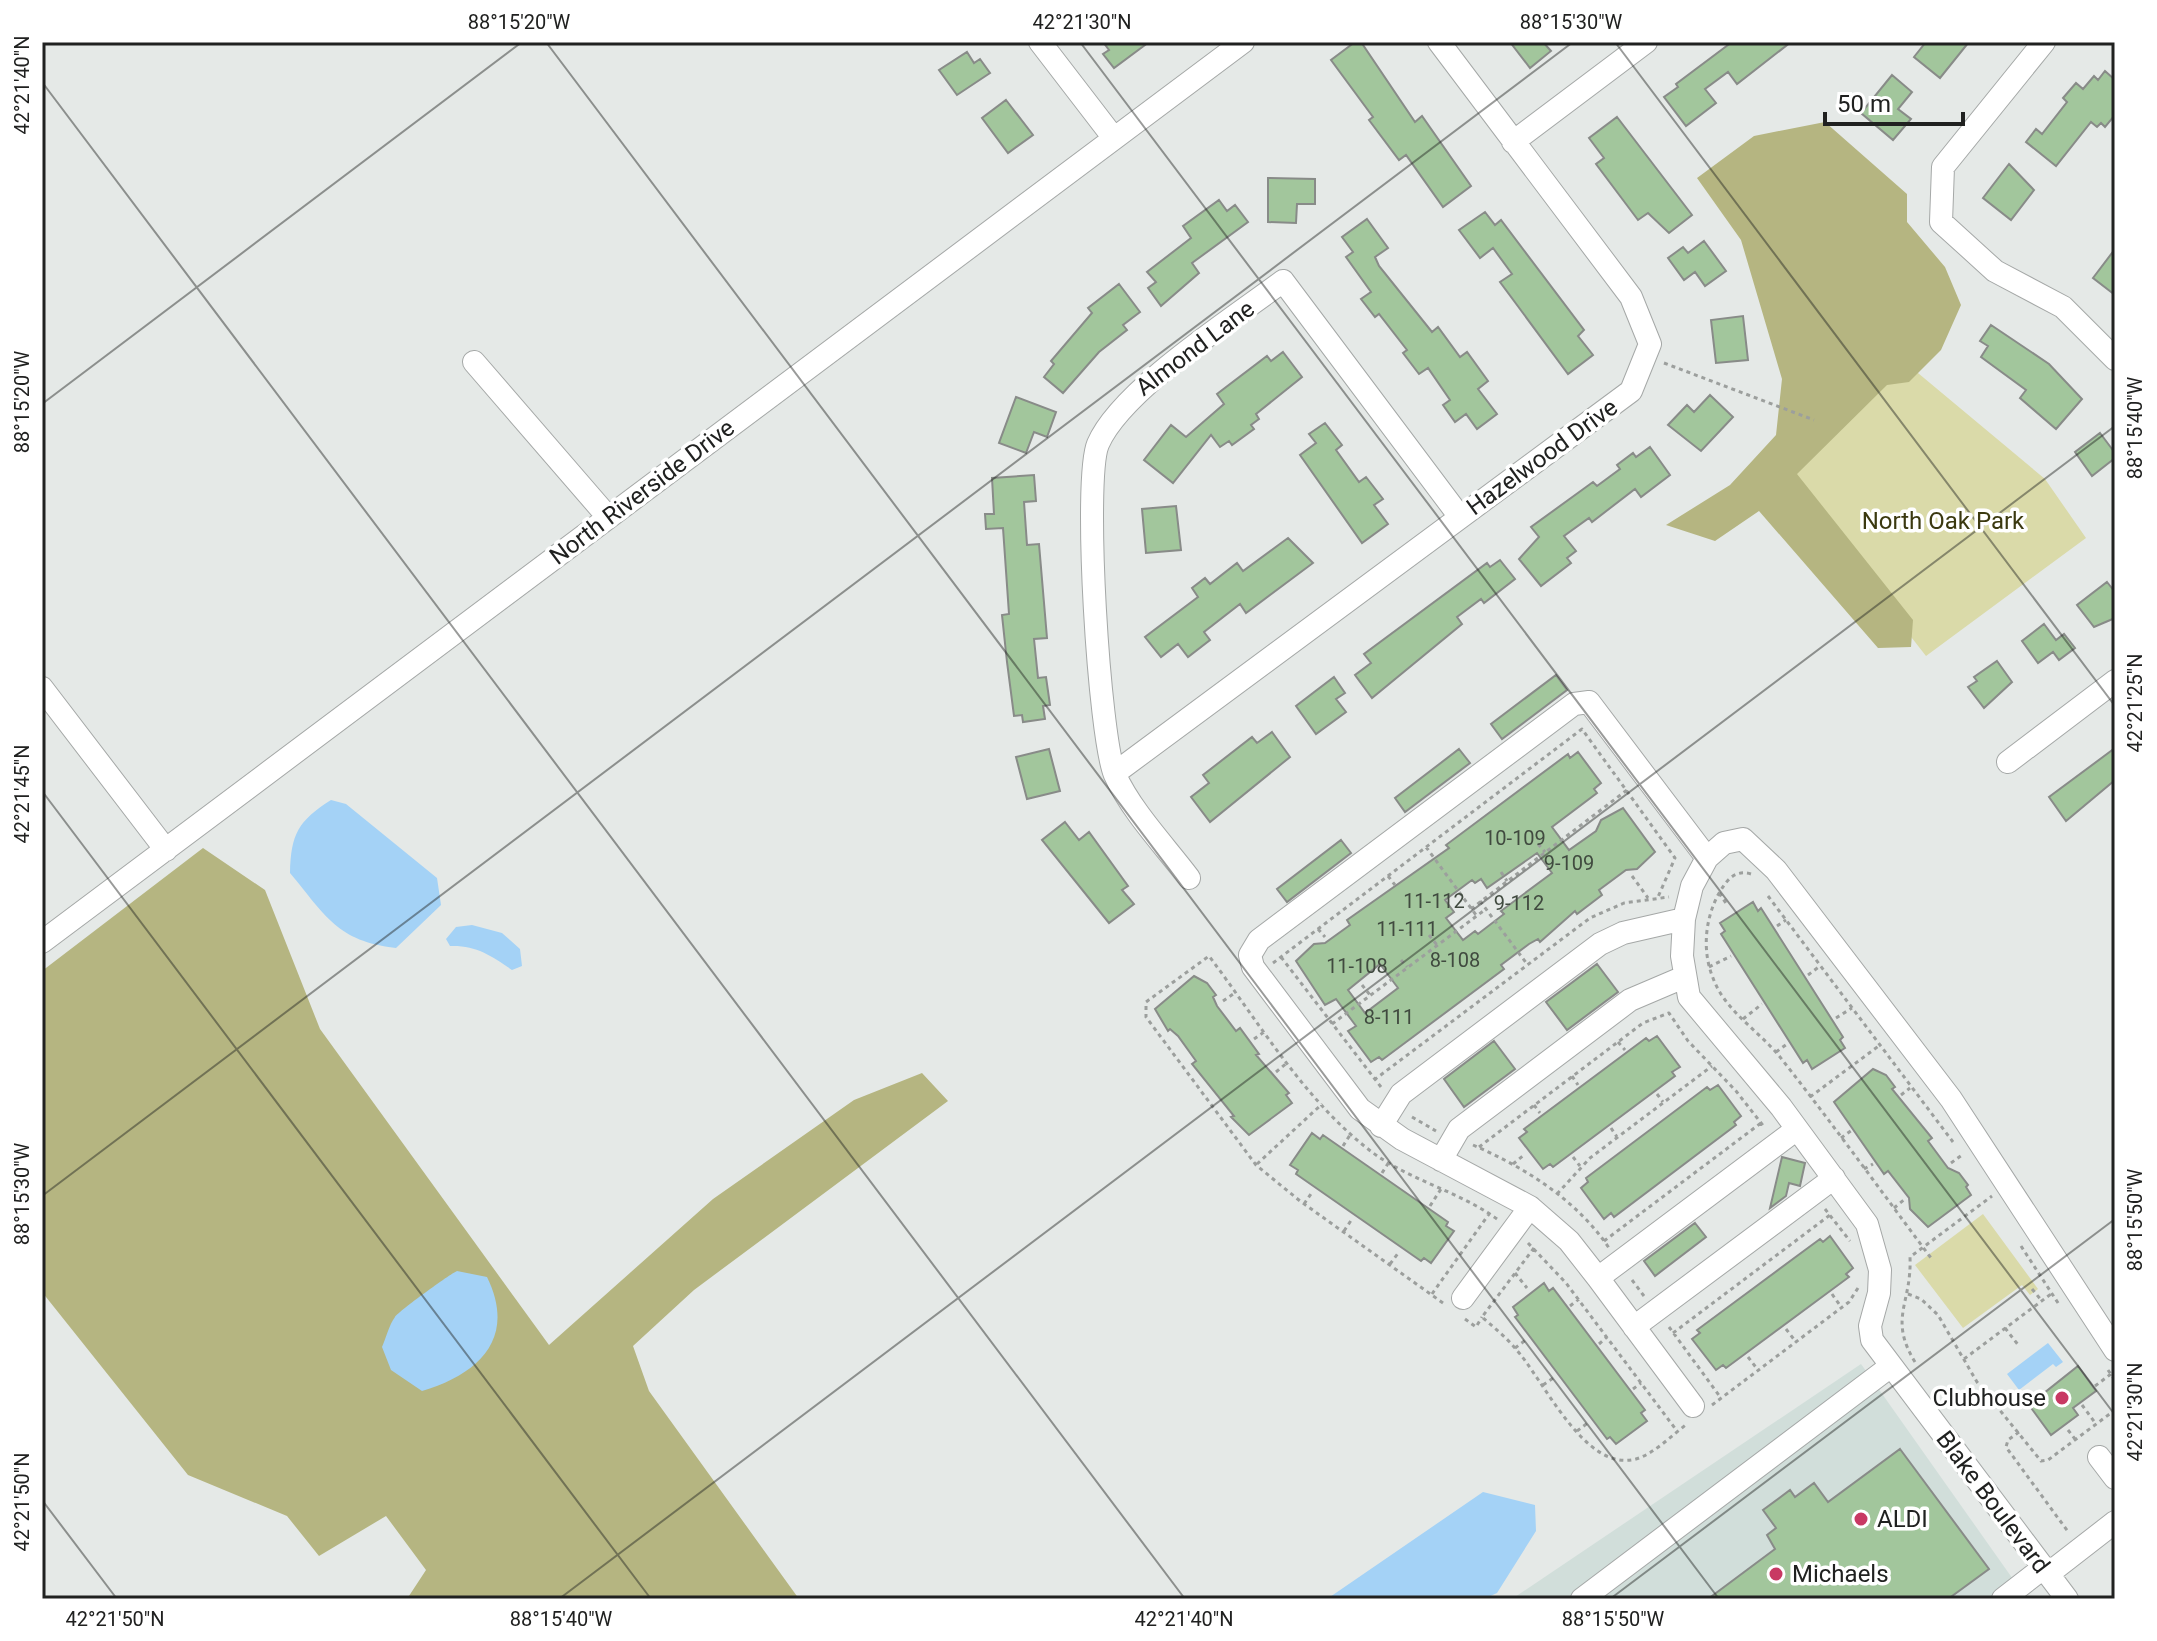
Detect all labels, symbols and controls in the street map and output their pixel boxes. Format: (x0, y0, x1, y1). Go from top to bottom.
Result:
text: 88°15'20"W (468, 10, 571, 34)
text: 42°21'30"N (1032, 10, 1132, 34)
text: 88°15'30"W (1520, 10, 1623, 34)
text: 42°21'40"N (10, 35, 34, 135)
scale bar (1825, 76, 1963, 126)
text: 50 m (1837, 90, 1891, 118)
street label: Almond Lane (1130, 294, 1260, 402)
text: 88°15'20"W (10, 350, 34, 453)
text: 88°15'40"W (2123, 376, 2147, 479)
street label: Hazelwood Drive (1461, 393, 1623, 521)
street label: North Riverside Drive (544, 413, 740, 571)
park label: North Oak Park (1862, 507, 2025, 535)
text: 42°21'25"N (2123, 653, 2147, 753)
text: 42°21'45"N (10, 744, 34, 844)
house number: 10-109 (1484, 826, 1546, 850)
house number: 9-109 (1544, 851, 1594, 875)
house number: 11-112 (1403, 889, 1465, 913)
house number: 9-112 (1494, 891, 1544, 915)
house number: 11-111 (1376, 917, 1438, 941)
house number: 8-108 (1430, 948, 1480, 972)
house number: 11-108 (1326, 954, 1388, 978)
house number: 8-111 (1364, 1005, 1414, 1029)
text: 88°15'30"W (10, 1142, 34, 1245)
text: 88°15'50"W (2123, 1168, 2147, 1271)
text: 42°21'30"N (2123, 1362, 2147, 1462)
place label: Clubhouse (1933, 1384, 2046, 1412)
marker: Clubhouse (2053, 1389, 2071, 1407)
street label: Blake Boulevard (1930, 1425, 2056, 1579)
text: 42°21'50"N (10, 1452, 34, 1552)
place label: ALDI (1877, 1505, 1928, 1533)
marker: ALDI (1852, 1510, 1870, 1528)
place label: Michaels (1792, 1560, 1889, 1588)
marker: Michaels (1767, 1565, 1785, 1583)
text: 42°21'50"N (65, 1607, 165, 1631)
text: 88°15'40"W (510, 1607, 613, 1631)
text: 42°21'40"N (1134, 1607, 1234, 1631)
text: 88°15'50"W (1562, 1607, 1665, 1631)

